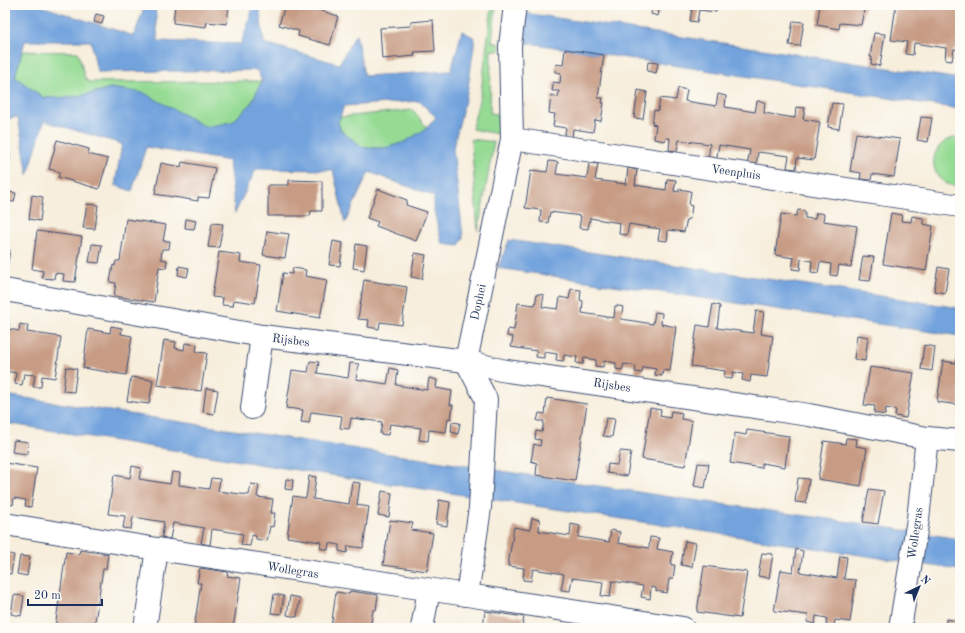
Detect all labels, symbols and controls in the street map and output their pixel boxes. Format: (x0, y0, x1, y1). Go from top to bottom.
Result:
street label: Veenpluis (710, 164, 761, 182)
street label: Dophei (469, 283, 489, 321)
street label: Rijsbes (271, 333, 310, 349)
street label: Rijsbes (592, 377, 631, 395)
street label: Wollegras (906, 506, 926, 560)
street label: Wollegras (266, 561, 320, 581)
north arrow (899, 567, 939, 607)
text: N (918, 574, 932, 588)
scale bar (28, 581, 102, 607)
text: 20 m (34, 590, 61, 602)

